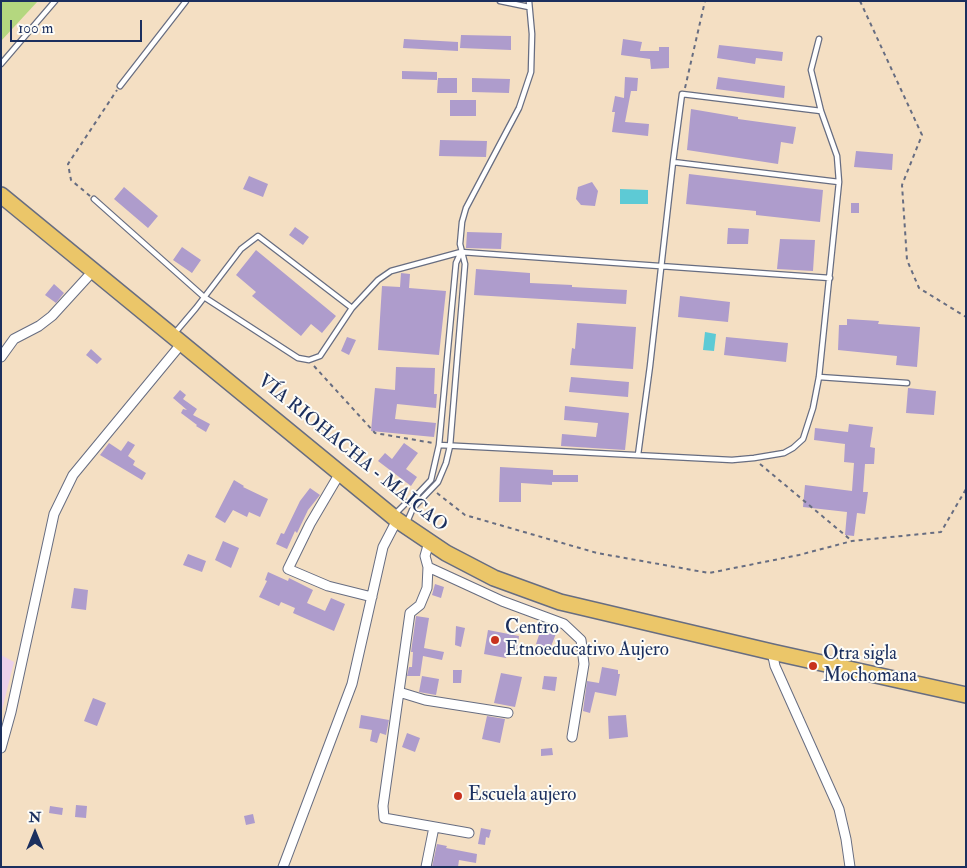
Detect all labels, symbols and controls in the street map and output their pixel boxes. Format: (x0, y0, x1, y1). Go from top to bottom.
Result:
scale bar (12, 10, 145, 42)
text: 100 m (18, 19, 53, 38)
street label: VÍA RIOHACHA - MAICAO (252, 370, 452, 538)
place label: Centro Etnoeducativo Aujero (505, 618, 669, 662)
marker: Centro Etnoeducativo Aujero (489, 634, 501, 646)
place label: Otra sigla Mochomana (823, 644, 917, 688)
marker: Otra sigla Mochomana (807, 660, 819, 672)
place label: Escuela aujero (468, 785, 576, 807)
marker: Escuela aujero (452, 790, 464, 802)
north arrow (10, 808, 60, 858)
text: N (29, 809, 41, 826)

